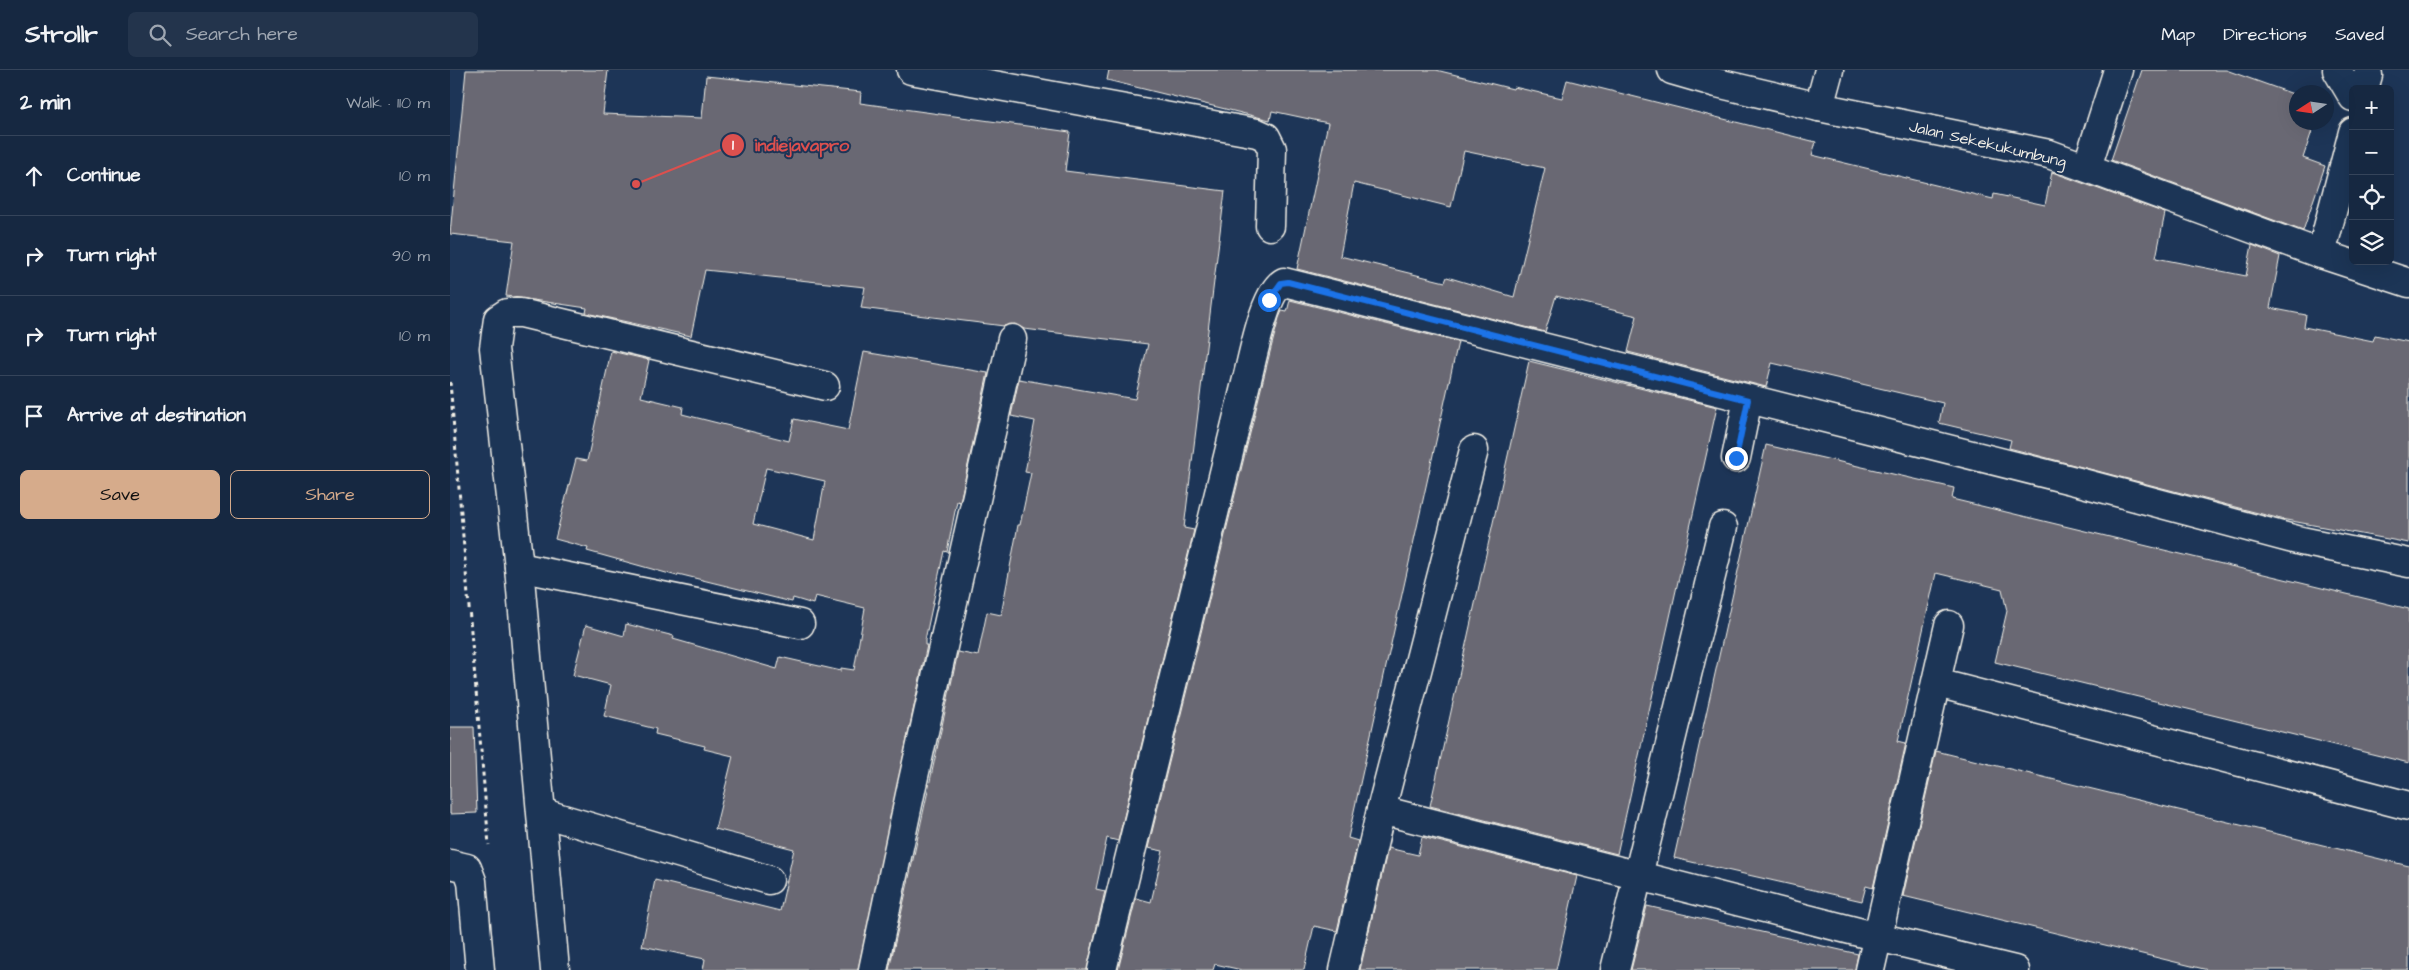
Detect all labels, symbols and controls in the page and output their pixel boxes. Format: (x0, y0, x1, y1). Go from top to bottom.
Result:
search box (128, 12, 478, 57)
text: Strollr (25, 18, 98, 52)
icon: search (146, 21, 174, 49)
text: Search here (186, 21, 298, 48)
text: Map (2161, 22, 2195, 47)
text: Directions (2223, 22, 2307, 47)
text: Saved (2335, 22, 2384, 47)
north arrow (2289, 85, 2334, 130)
map controls (2349, 85, 2394, 265)
button: + (2349, 85, 2394, 130)
text: 2 min (20, 88, 70, 117)
text: Walk · 110 m (346, 92, 430, 114)
street label: Jalan Sekekukumbung (1907, 115, 2069, 174)
callout: indiejavapro (720, 128, 859, 161)
button: − (2349, 130, 2394, 175)
text: indiejavapro (755, 133, 850, 158)
text: 1 (732, 135, 734, 156)
icon: ahead (20, 162, 48, 190)
text: Continue (67, 162, 141, 189)
text: 10 m (399, 165, 430, 187)
button: locate (2349, 175, 2394, 220)
button: layers (2349, 220, 2394, 265)
icon: right (20, 242, 48, 270)
text: Turn right (67, 242, 156, 269)
text: 90 m (392, 245, 430, 267)
route start (1258, 289, 1281, 312)
icon: right (20, 322, 48, 350)
text: Turn right (67, 322, 156, 349)
text: 10 m (399, 325, 430, 347)
icon: arrive (20, 402, 48, 430)
text: Arrive at destination (67, 402, 246, 429)
route end (1725, 447, 1748, 470)
button: Save (20, 470, 220, 519)
button: Share (230, 470, 430, 519)

